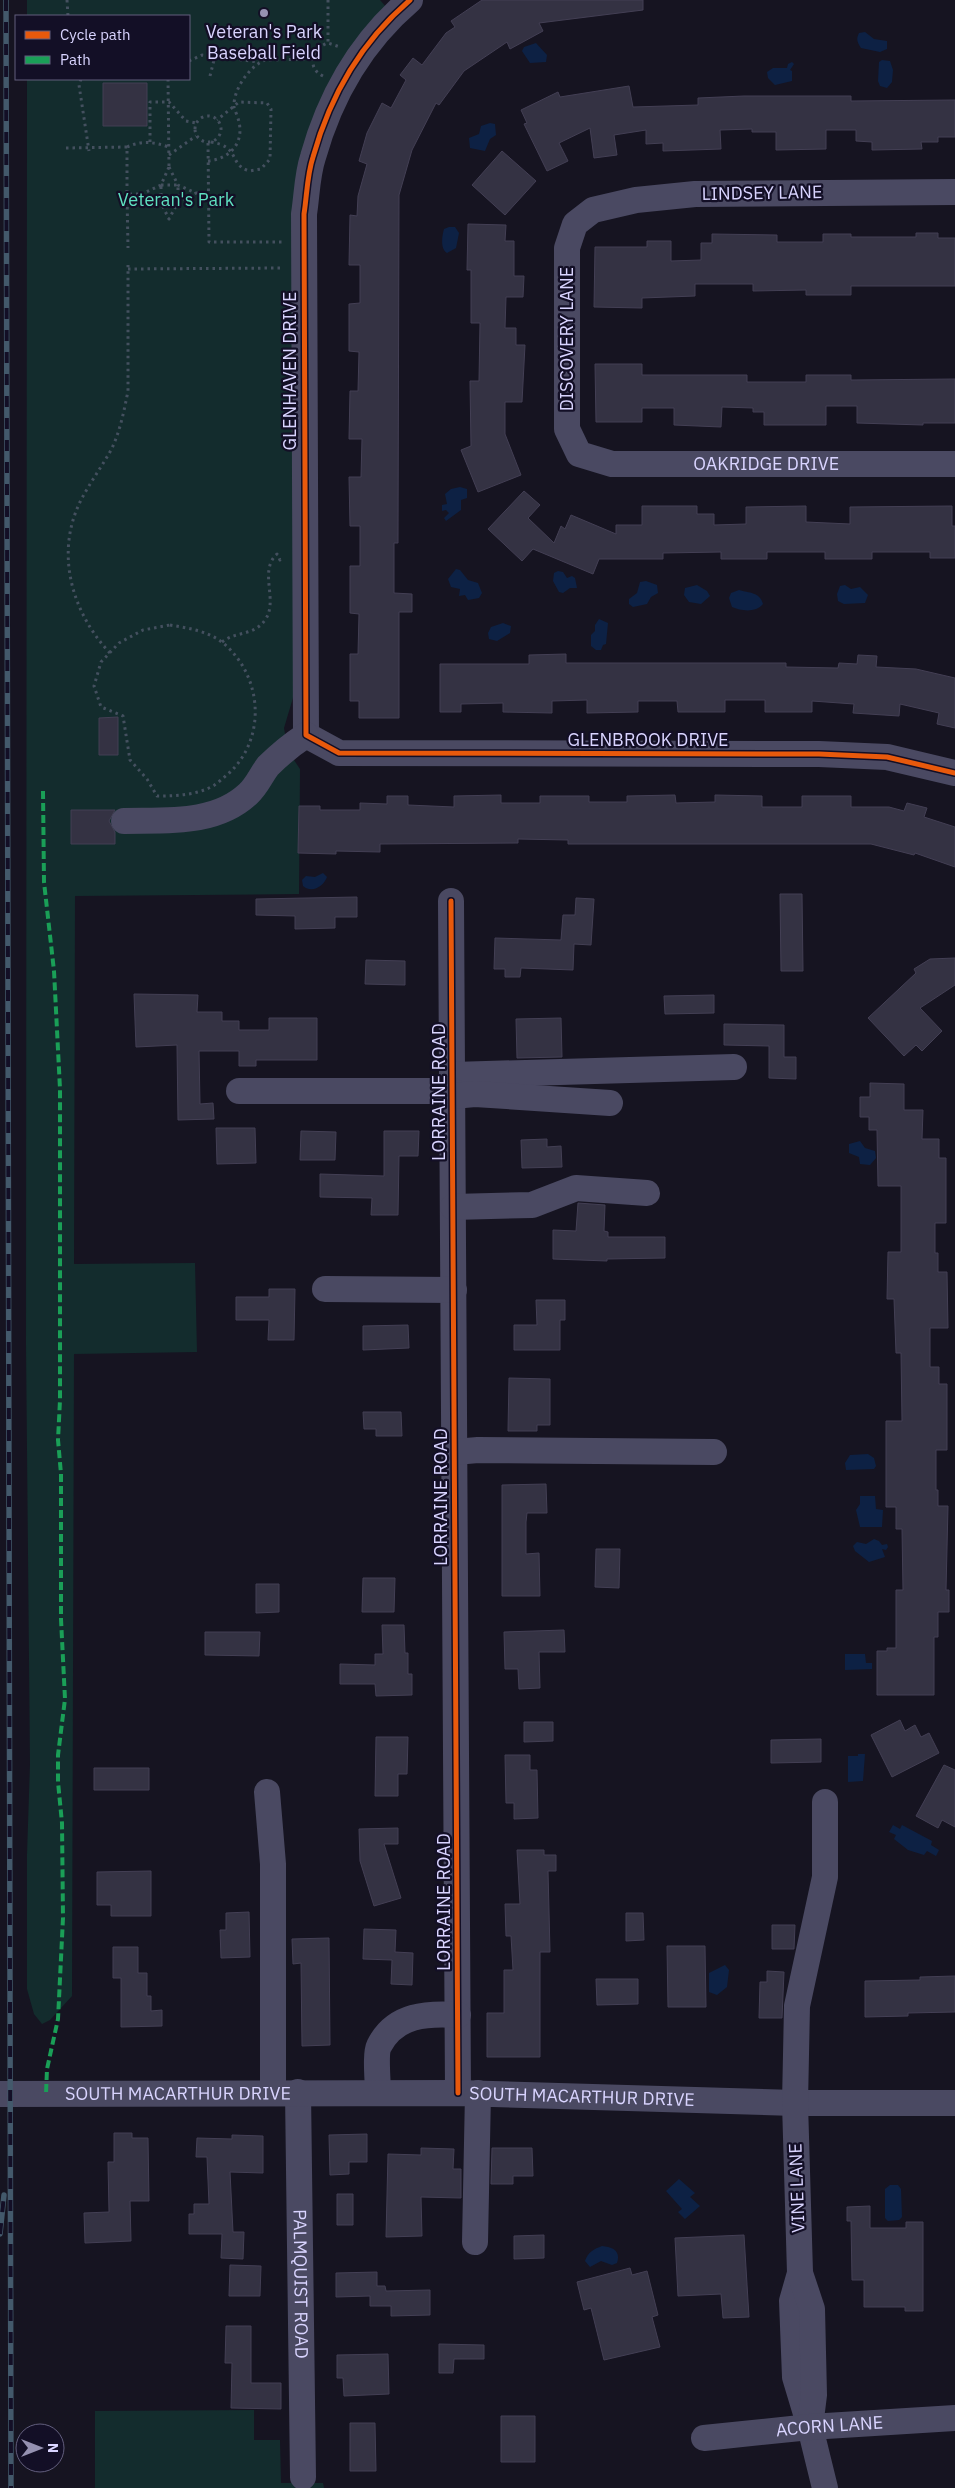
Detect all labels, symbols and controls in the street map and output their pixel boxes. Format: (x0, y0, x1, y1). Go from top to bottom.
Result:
marker: Veteran's Park Baseball Field (258, 7, 270, 19)
legend (15, 15, 190, 80)
place label: Veteran's Park Baseball Field (206, 20, 323, 64)
text: Cycle path (60, 25, 131, 44)
text: Path (60, 50, 91, 69)
street label: LINDSEY LANE (701, 180, 823, 205)
park label: Veteran's Park (118, 188, 235, 211)
street label: DISCOVERY LANE (555, 267, 578, 411)
street label: GLENHAVEN DRIVE (278, 292, 301, 450)
street label: OAKRIDGE DRIVE (693, 452, 839, 475)
street label: GLENBROOK DRIVE (567, 728, 729, 751)
street label: LORRAINE ROAD (427, 1023, 450, 1161)
street label: LORRAINE ROAD (429, 1428, 452, 1566)
street label: LORRAINE ROAD (432, 1833, 455, 1971)
street label: SOUTH MACARTHUR DRIVE (65, 2081, 291, 2105)
street label: SOUTH MACARTHUR DRIVE (469, 2081, 695, 2111)
street label: VINE LANE (783, 2143, 810, 2233)
street label: PALMQUIST ROAD (289, 2209, 313, 2359)
street label: ACORN LANE (775, 2410, 884, 2441)
north arrow (15, 2423, 65, 2473)
text: N (44, 2443, 62, 2453)

